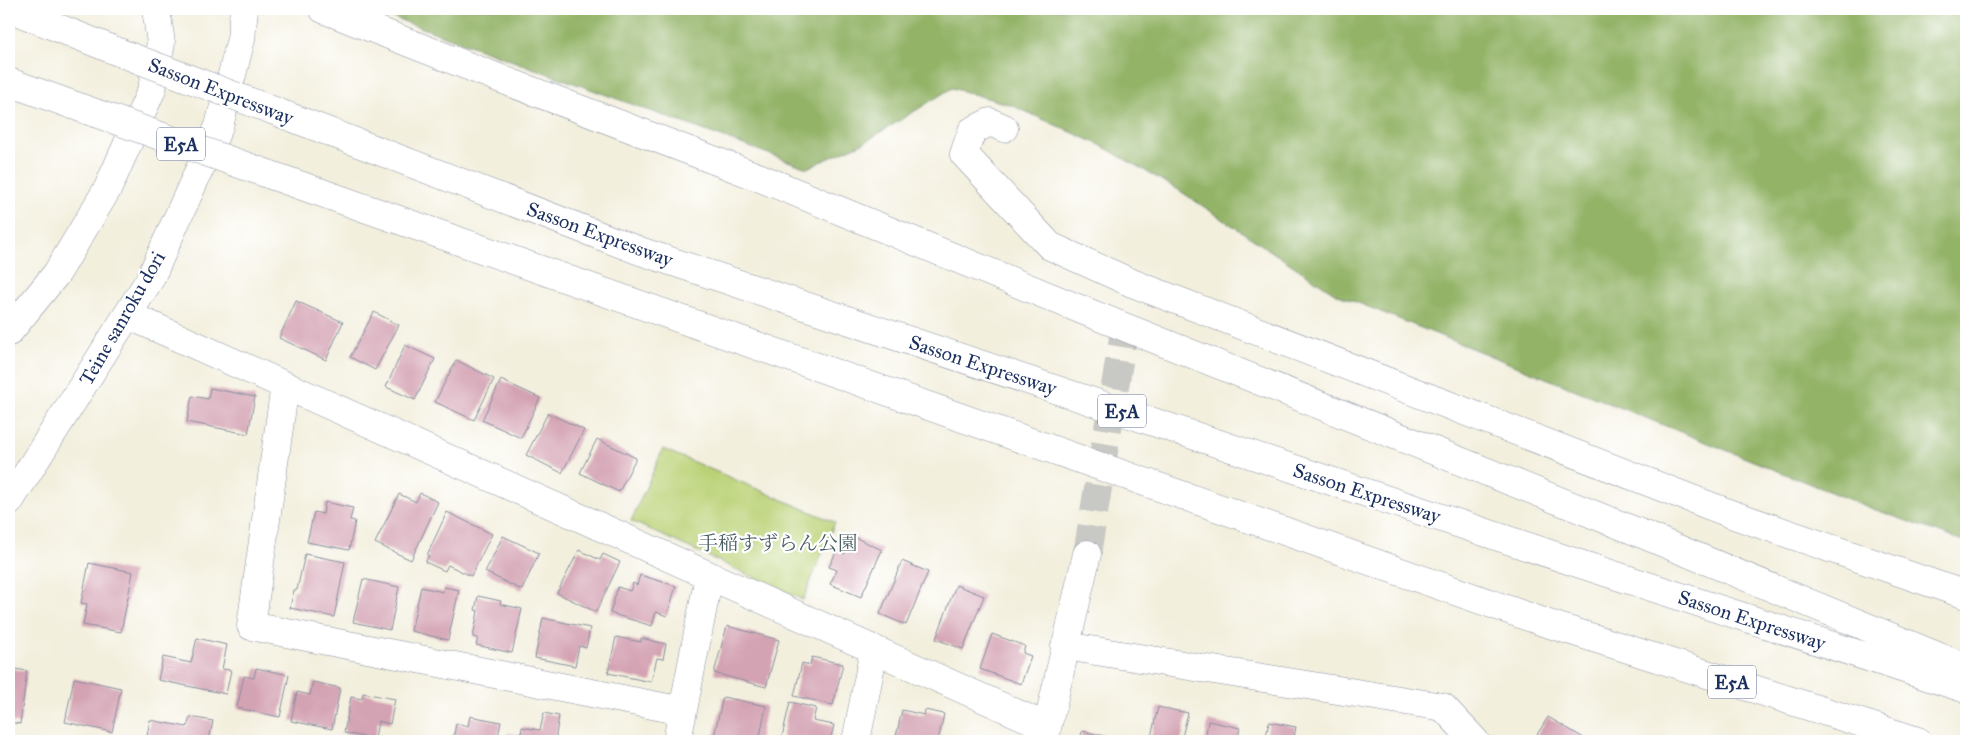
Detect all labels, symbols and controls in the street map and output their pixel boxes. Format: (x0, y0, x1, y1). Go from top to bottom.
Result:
street label: Sasson Expressway (145, 52, 298, 130)
road number: E5A (157, 128, 205, 160)
street label: Sasson Expressway (524, 196, 677, 272)
street label: Teine sanroku dori (74, 246, 170, 389)
street label: Sasson Expressway (906, 330, 1061, 400)
road number: E5A (1098, 394, 1146, 428)
street label: Sasson Expressway (1290, 458, 1445, 528)
park label: 手稲すずらん公園 (698, 531, 858, 555)
street label: Sasson Expressway (1675, 585, 1830, 655)
road number: E5A (1708, 666, 1756, 699)

